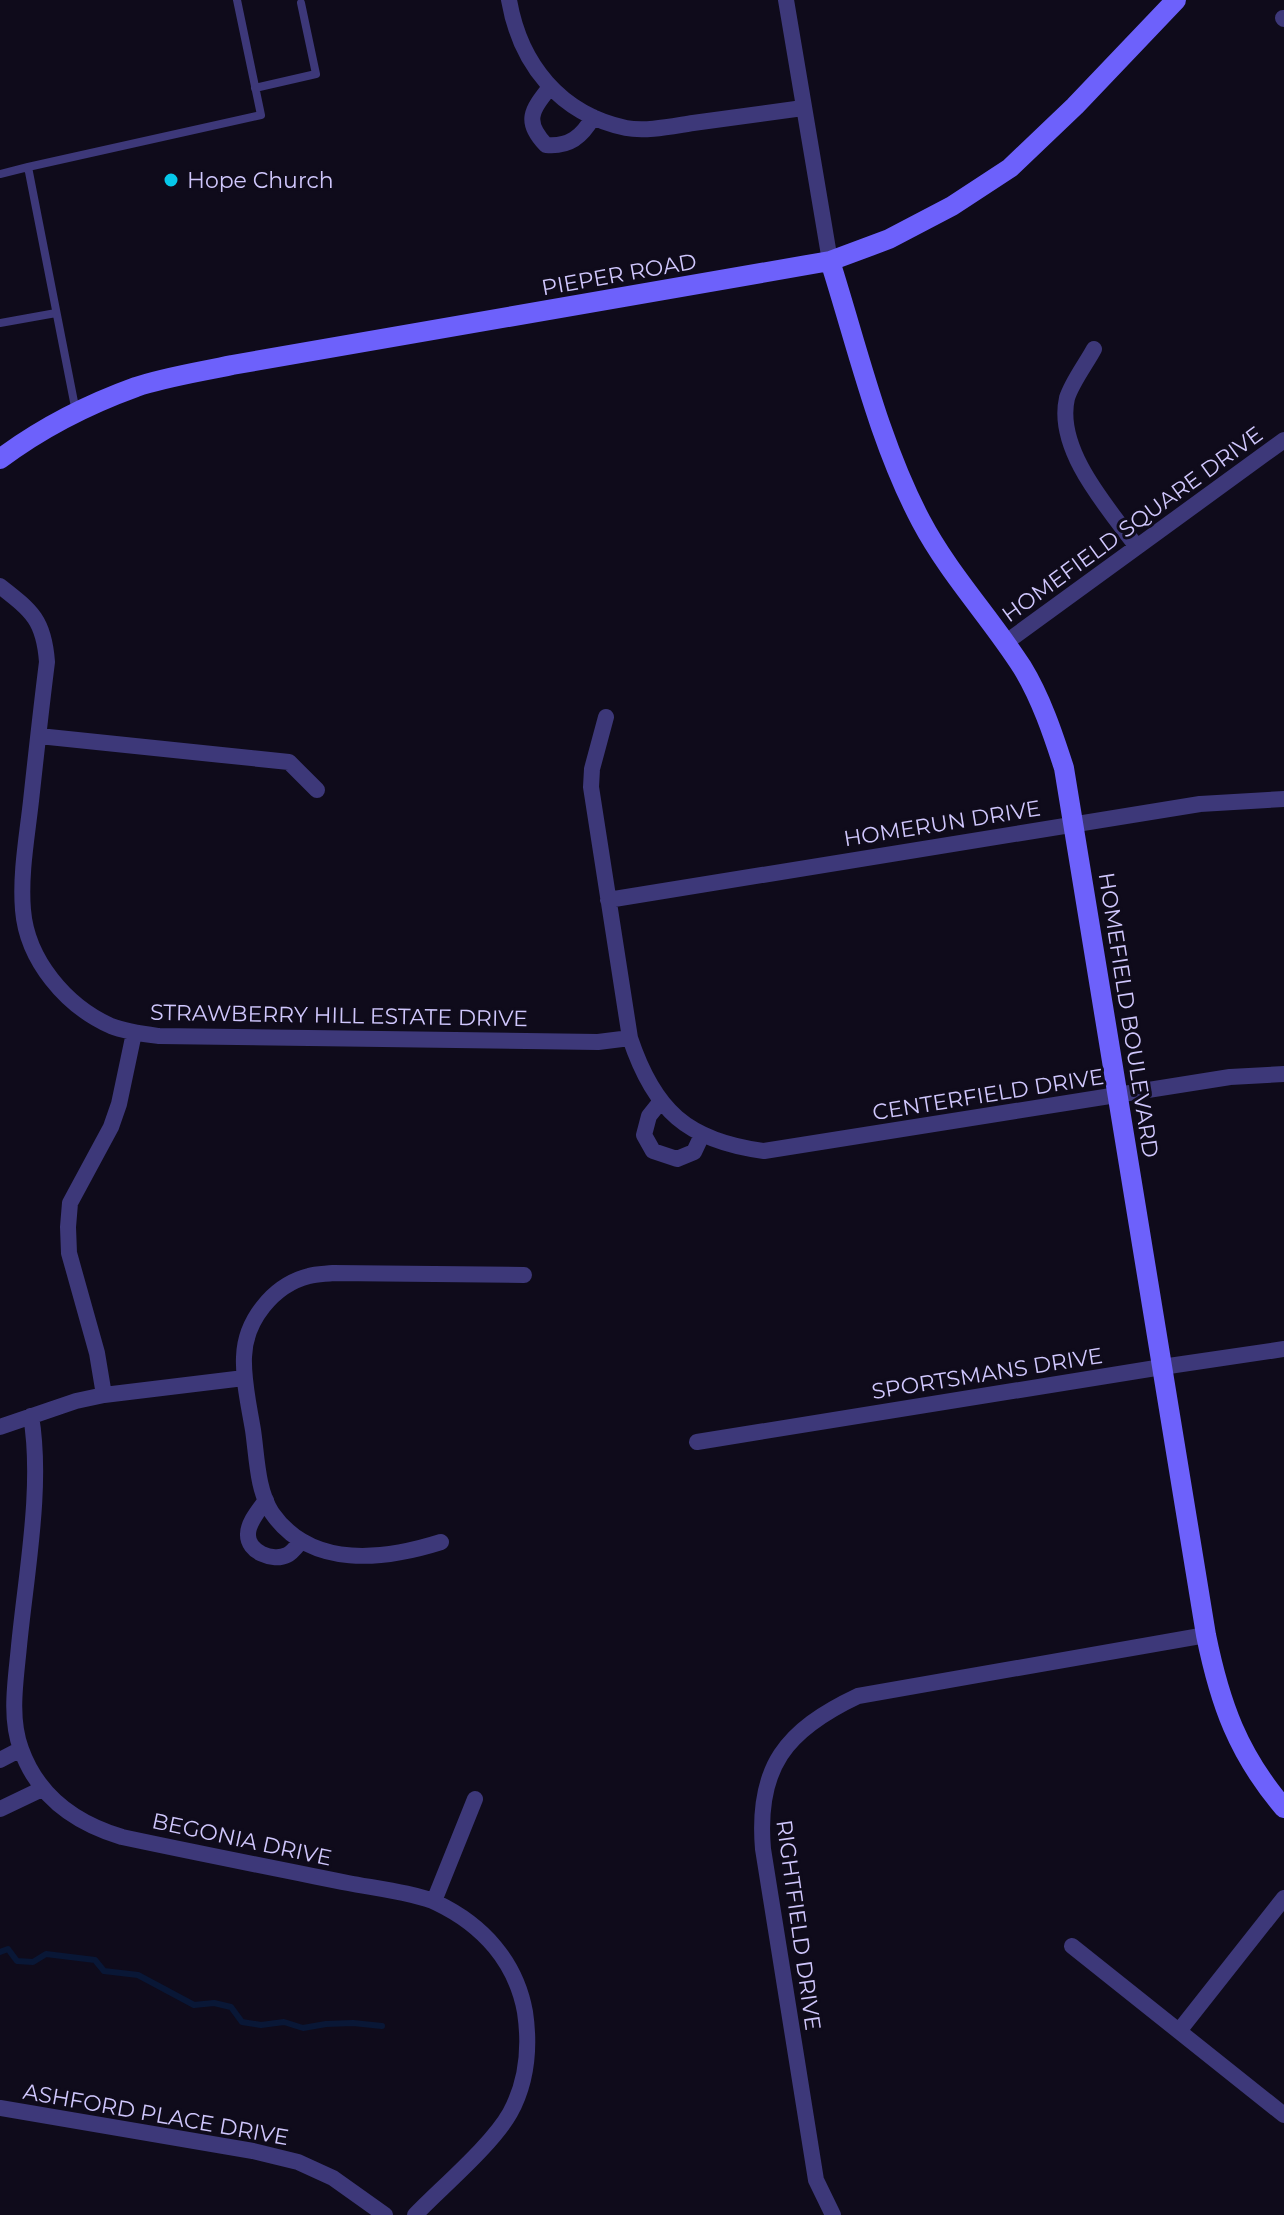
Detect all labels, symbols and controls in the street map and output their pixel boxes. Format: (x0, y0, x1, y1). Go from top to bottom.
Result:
place label: Hope Church (187, 167, 334, 194)
marker: Hope Church (162, 171, 180, 189)
street label: PIEPER ROAD (539, 248, 699, 301)
street label: HOMEFIELD SQUARE DRIVE (997, 421, 1268, 628)
street label: HOMERUN DRIVE (842, 795, 1043, 852)
street label: HOMEFIELD BOULEVARD (1093, 870, 1164, 1160)
street label: STRAWBERRY HILL ESTATE DRIVE (150, 999, 528, 1032)
street label: CENTERFIELD DRIVE (871, 1063, 1106, 1126)
street label: SPORTSMANS DRIVE (870, 1342, 1105, 1405)
street label: BEGONIA DRIVE (150, 1807, 334, 1872)
street label: RIGHTFIELD DRIVE (770, 1818, 827, 2032)
street label: ASHFORD PLACE DRIVE (21, 2078, 291, 2151)

